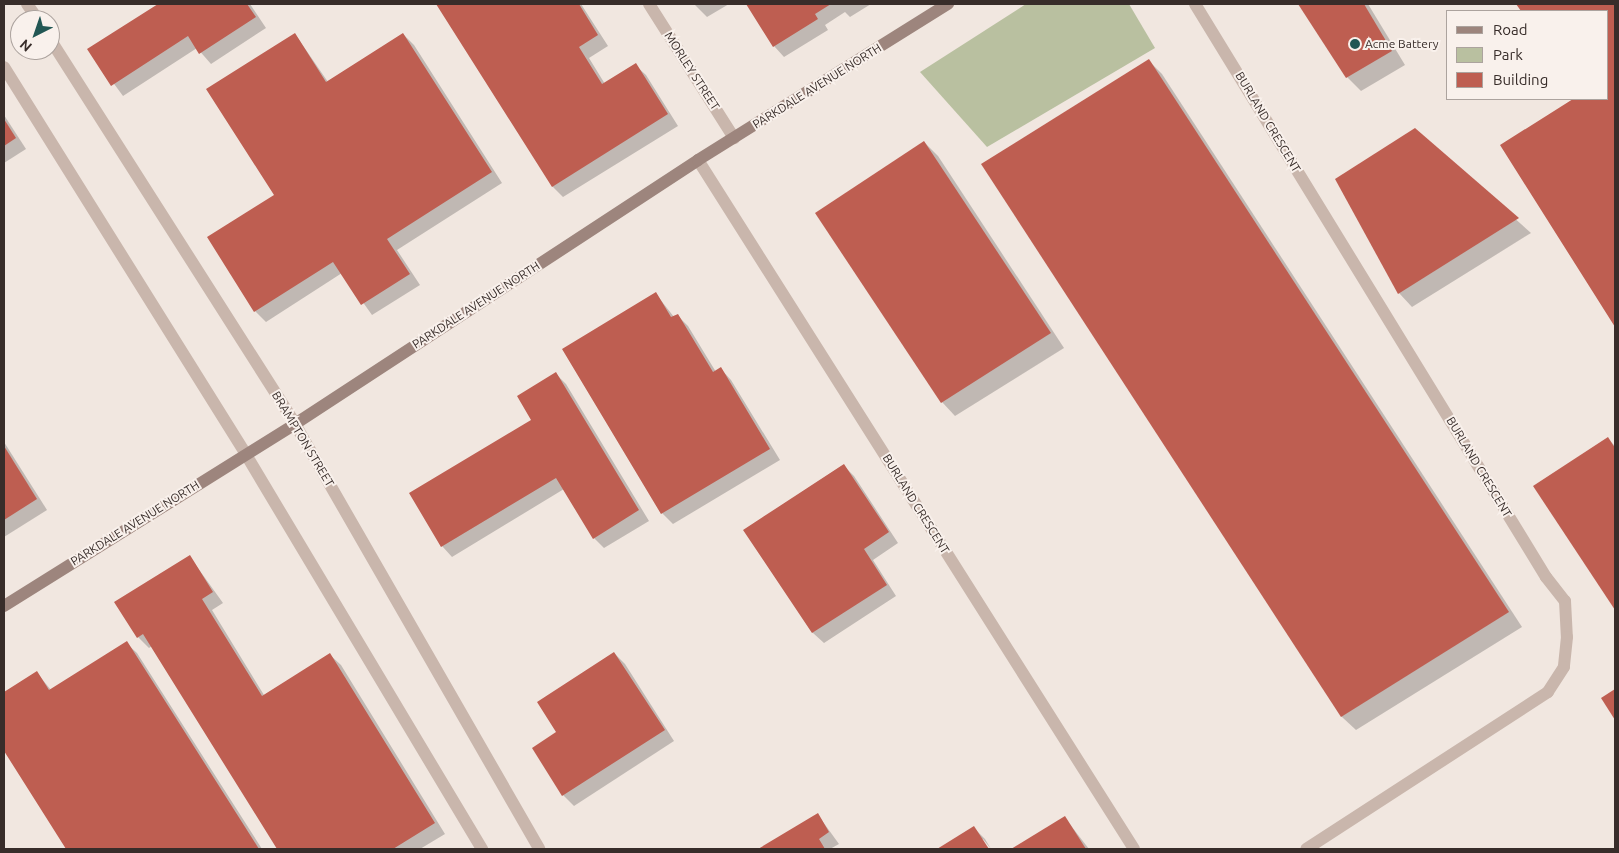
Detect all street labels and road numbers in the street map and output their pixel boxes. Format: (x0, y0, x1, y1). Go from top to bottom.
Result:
street label: MORLEY STREET (661, 29, 723, 113)
street label: PARKDALE AVENUE NORTH (750, 40, 884, 132)
street label: BURLAND CRESCENT (1232, 69, 1304, 175)
street label: PARKDALE AVENUE NORTH (410, 258, 542, 352)
street label: BRAMPTON STREET (269, 389, 337, 489)
street label: BURLAND CRESCENT (1443, 414, 1515, 520)
street label: BURLAND CRESCENT (880, 452, 952, 556)
street label: PARKDALE AVENUE NORTH (68, 477, 202, 569)

